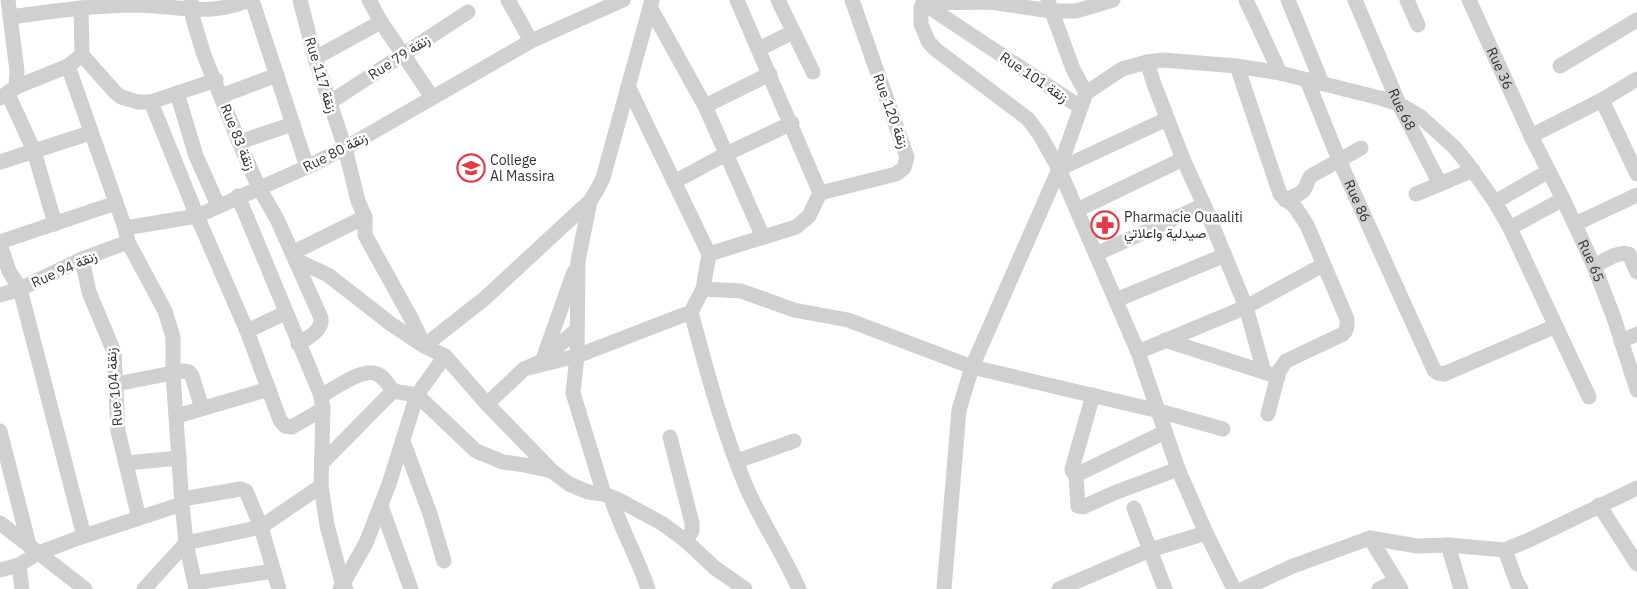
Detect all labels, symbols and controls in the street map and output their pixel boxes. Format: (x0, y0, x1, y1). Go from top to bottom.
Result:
street label: Rue 79 زنقة (365, 30, 433, 84)
street label: Rue 117 زنقة (301, 35, 341, 115)
street label: Rue 36 (1483, 44, 1518, 92)
street label: Rue 101 زنقة (996, 48, 1072, 107)
street label: Rue 120 زنقة (869, 71, 913, 151)
street label: Rue 68 (1384, 85, 1420, 133)
street label: Rue 83 زنقة (217, 101, 260, 173)
street label: Rue 80 زنقة (300, 128, 370, 176)
place label: College Al Massira (490, 151, 555, 185)
school or university icon: College Al Massira (456, 153, 486, 183)
street label: Rue 86 (1340, 177, 1375, 225)
place label: Pharmacie Ouaaliti صيدلية واعلاتي (1124, 208, 1243, 245)
pharmacy icon: Pharmacie Ouaaliti صيدلية واعلاتي (1090, 210, 1120, 240)
street label: Rue 65 (1574, 237, 1608, 285)
street label: Rue 94 زنقة (28, 246, 100, 291)
street label: Rue 104 زنقة (102, 347, 126, 427)

